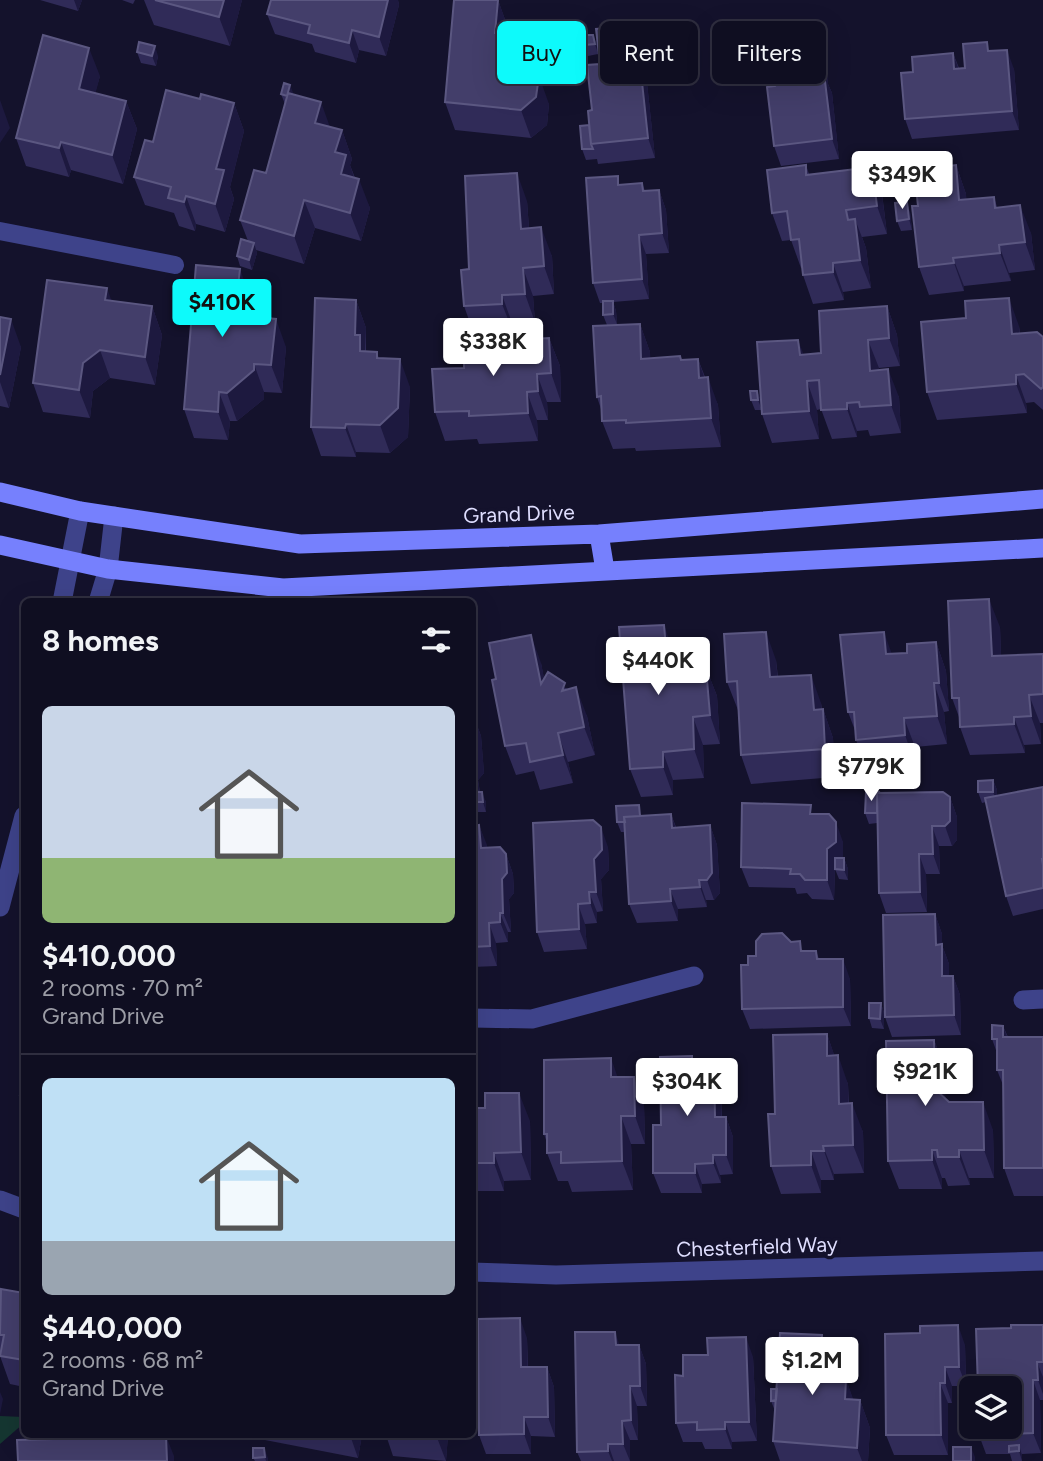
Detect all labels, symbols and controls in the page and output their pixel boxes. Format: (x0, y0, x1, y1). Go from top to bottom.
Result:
chip: Buy (497, 21, 586, 84)
chip: Rent (600, 21, 698, 84)
chip: Filters (712, 21, 826, 84)
pin: $349K (853, 152, 951, 211)
text: $349K (868, 160, 936, 188)
pin: $410K (173, 280, 271, 339)
text: $410K (188, 288, 256, 316)
pin: $338K (444, 318, 542, 378)
text: $338K (459, 327, 527, 355)
street label: Grand Drive (463, 499, 575, 528)
icon: filters (417, 621, 455, 659)
text: 8 homes (42, 622, 159, 659)
pin: $440K (609, 638, 707, 697)
text: $440K (622, 646, 694, 674)
pin: $779K (822, 744, 920, 803)
icon: home (186, 751, 312, 877)
text: $779K (838, 752, 904, 780)
text: $410,000 (42, 937, 176, 974)
text: 2 rooms · 70 m² (42, 974, 203, 1002)
text: Grand Drive (42, 1002, 164, 1030)
pin: $921K (876, 1048, 974, 1108)
text: $921K (893, 1057, 957, 1085)
pin: $304K (638, 1058, 736, 1118)
text: $304K (652, 1067, 722, 1095)
icon: home (186, 1123, 312, 1249)
street label: Chesterfield Way (676, 1231, 838, 1262)
text: $440,000 (42, 1309, 182, 1346)
pin: $1.2M (763, 1338, 861, 1397)
text: 2 rooms · 68 m² (42, 1346, 203, 1374)
text: $1.2M (781, 1346, 843, 1374)
text: Grand Drive (42, 1374, 164, 1402)
map controls (959, 1376, 1022, 1439)
button: layers (959, 1376, 1022, 1439)

